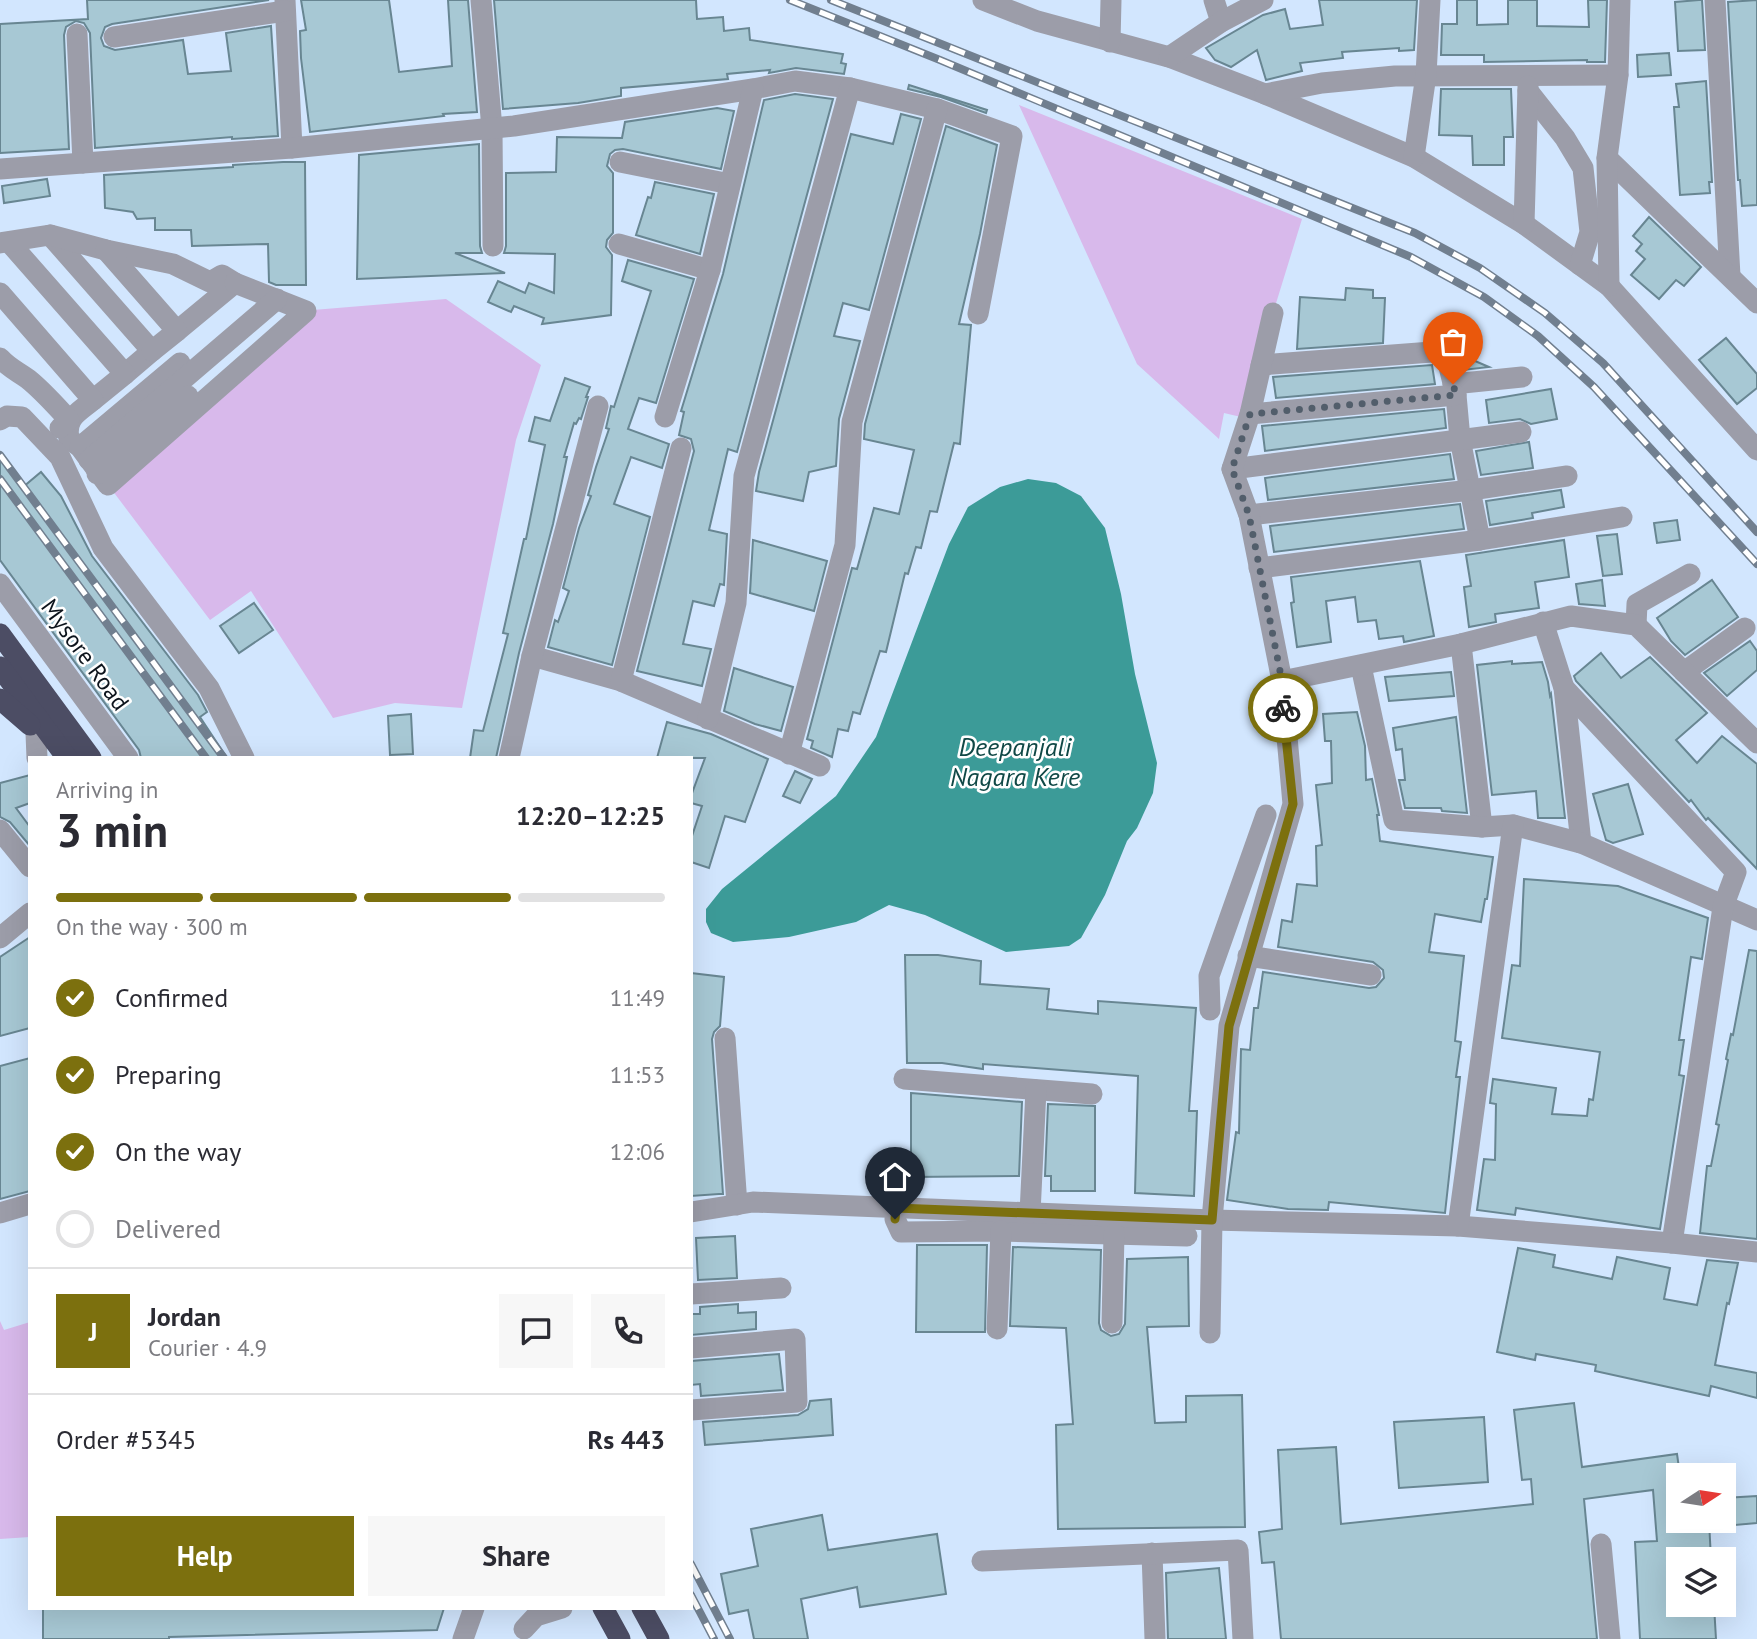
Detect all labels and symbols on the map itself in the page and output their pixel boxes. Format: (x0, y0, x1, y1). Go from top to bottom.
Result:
pin (1423, 312, 1483, 384)
street label: Mysore Road (34, 593, 136, 717)
courier (1248, 673, 1318, 743)
water label: Deepanjali Nagara Kere (950, 730, 1080, 793)
pin (865, 1147, 925, 1219)
north arrow (1666, 1463, 1736, 1533)

